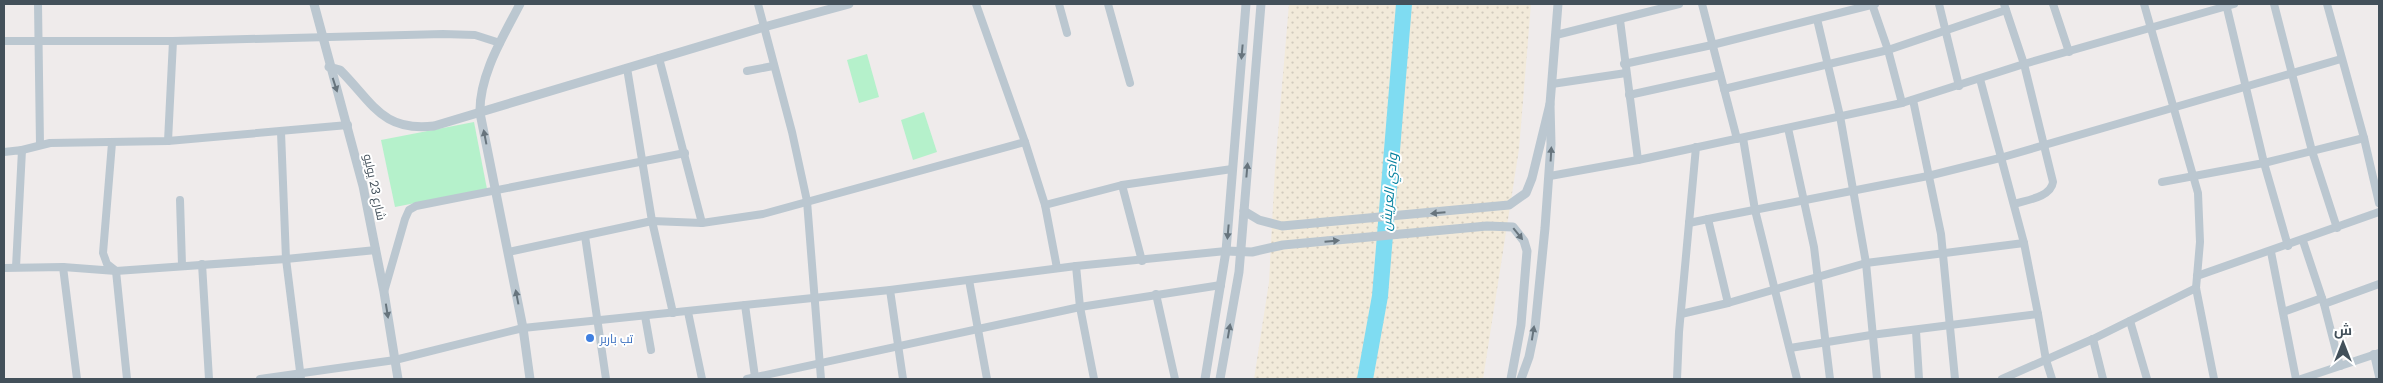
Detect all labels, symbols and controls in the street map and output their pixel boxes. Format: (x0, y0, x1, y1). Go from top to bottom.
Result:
one-way arrow (1237, 45, 1245, 61)
one-way arrow (332, 77, 339, 92)
one-way arrow (481, 130, 489, 145)
one-way arrow (1547, 145, 1555, 161)
water label: وادي العريش (1376, 151, 1404, 232)
street label: شارع 23 يوليو (360, 152, 390, 222)
one-way arrow (1244, 162, 1252, 178)
one-way arrow (1430, 209, 1446, 217)
one-way arrow (1223, 224, 1231, 240)
one-way arrow (1513, 227, 1524, 240)
one-way arrow (1324, 237, 1340, 245)
one-way arrow (512, 288, 520, 304)
one-way arrow (383, 303, 391, 319)
north arrow (2318, 318, 2368, 368)
text: ش (2334, 320, 2352, 340)
one-way arrow (1225, 323, 1233, 339)
one-way arrow (1530, 324, 1538, 340)
place label: تب باربر (599, 330, 634, 347)
marker: تب باربر (584, 332, 596, 344)

